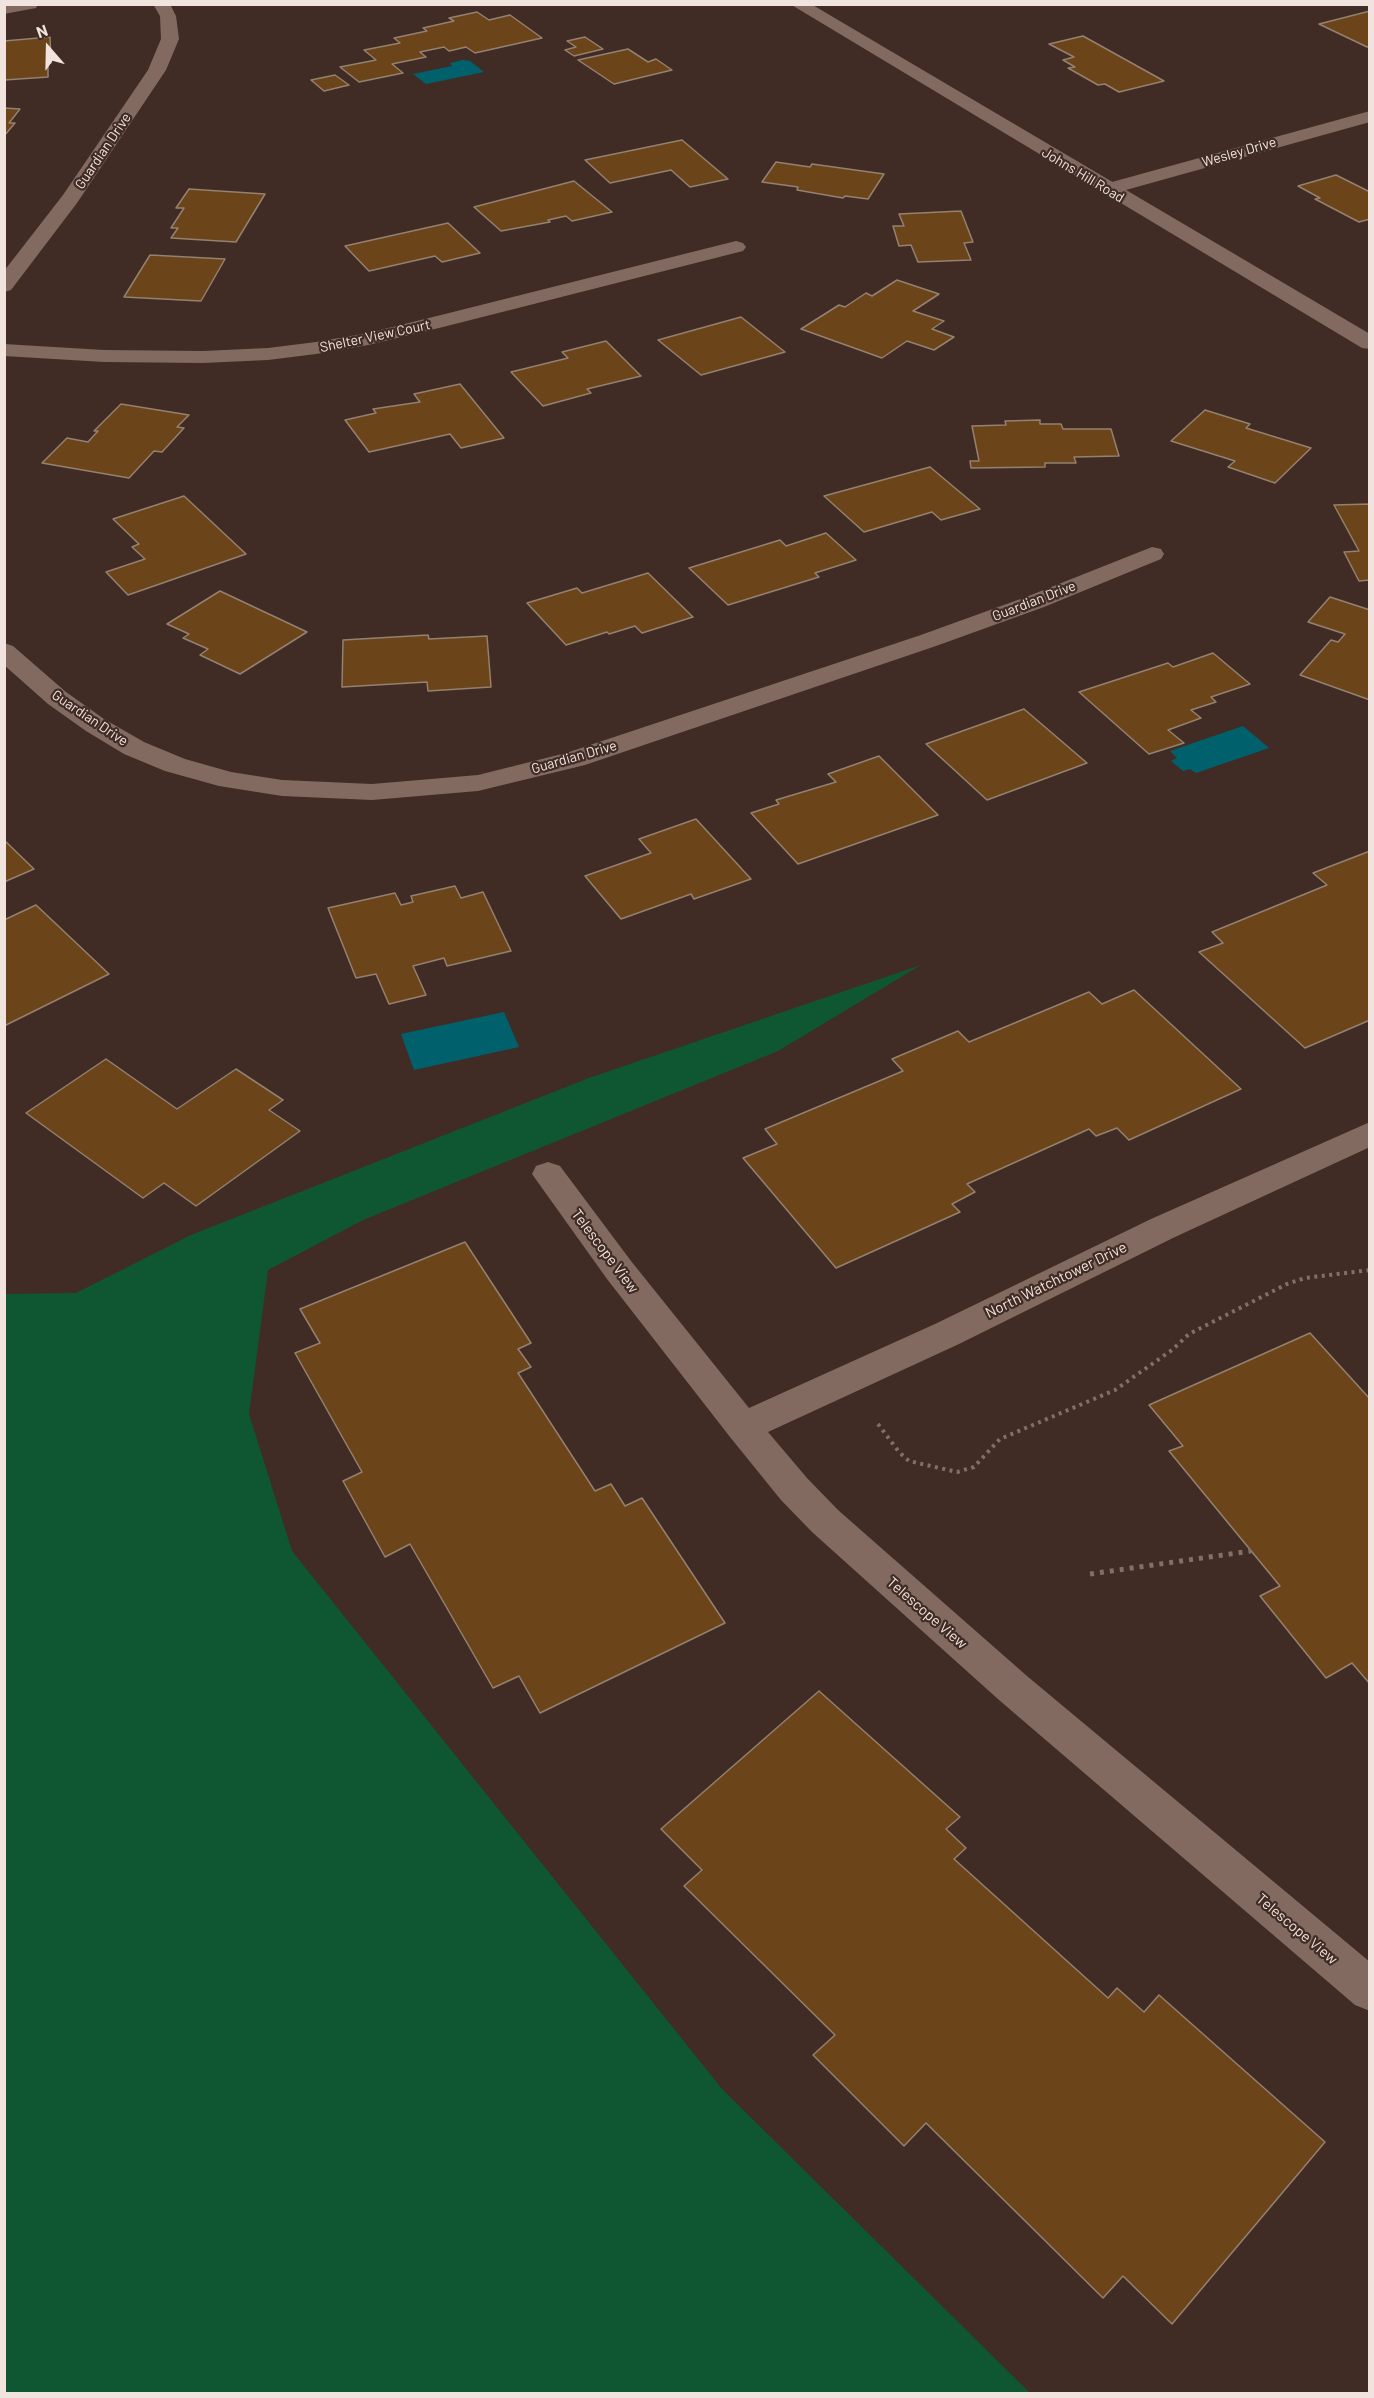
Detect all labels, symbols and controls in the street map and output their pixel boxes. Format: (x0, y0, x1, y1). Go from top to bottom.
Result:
north arrow (18, 18, 78, 78)
text: N (33, 20, 50, 41)
street label: Guardian Drive (71, 110, 135, 192)
street label: Wesley Drive (1200, 133, 1278, 171)
street label: Johns Hill Road (1039, 144, 1127, 206)
street label: Shelter View Court (318, 316, 432, 356)
street label: Guardian Drive (990, 577, 1078, 625)
street label: Guardian Drive (49, 686, 131, 750)
street label: Guardian Drive (529, 737, 619, 777)
street label: Telescope View (568, 1206, 642, 1296)
street label: North Watchtower Drive (982, 1238, 1130, 1322)
street label: Telescope View (883, 1573, 971, 1653)
street label: Telescope View (1253, 1890, 1341, 1968)

